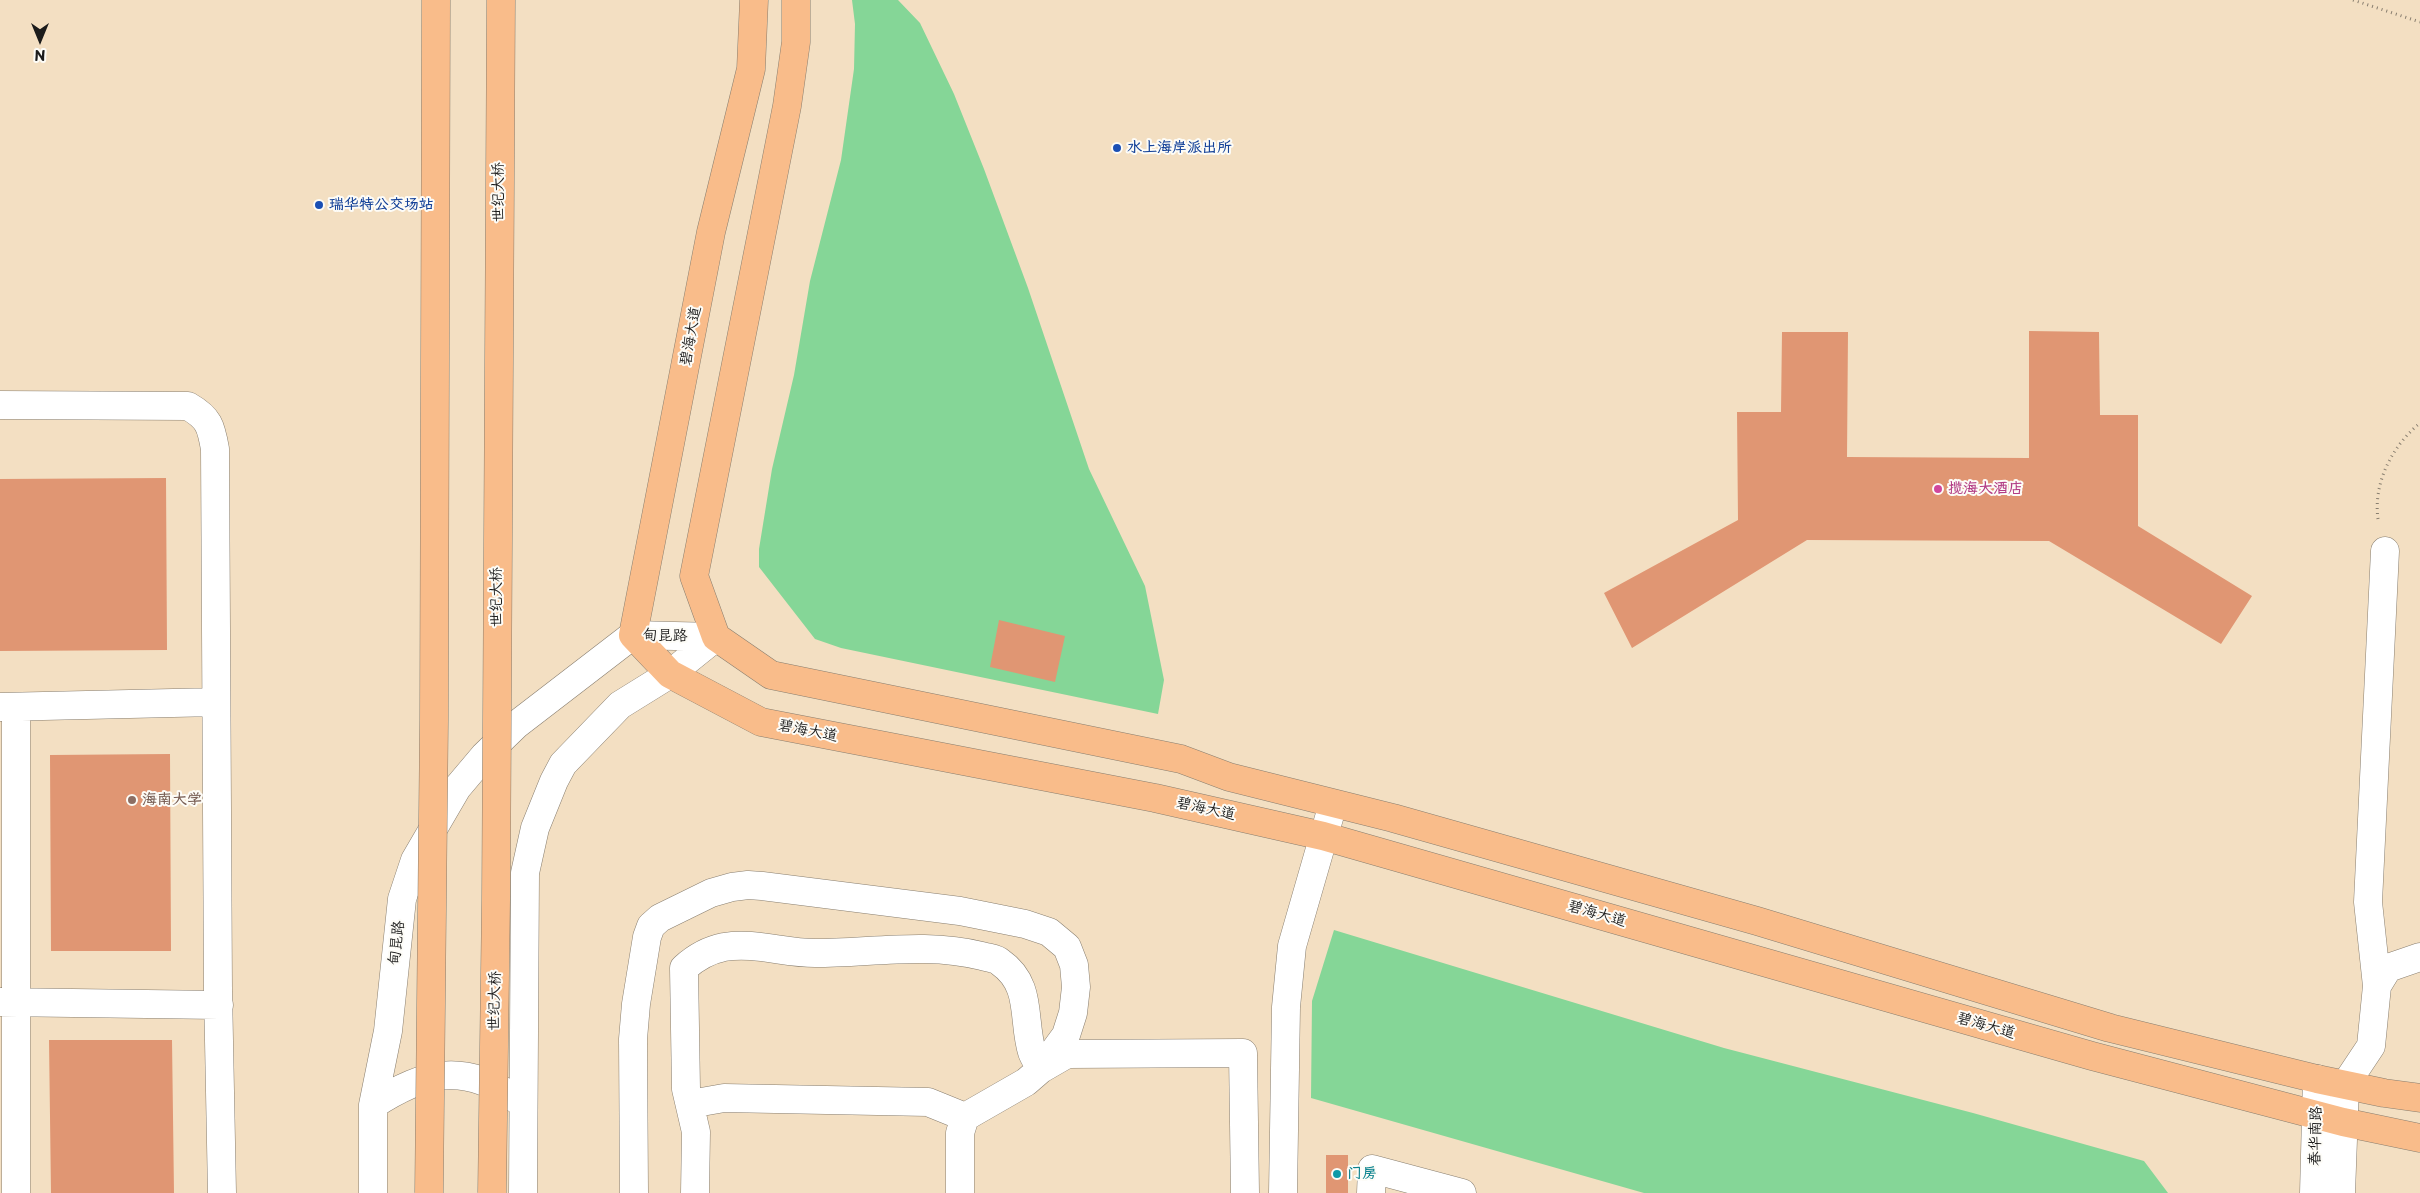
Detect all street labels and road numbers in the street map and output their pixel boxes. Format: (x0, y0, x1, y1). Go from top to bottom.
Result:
street label: 世纪大桥 (490, 162, 508, 222)
street label: 碧海大道 (677, 305, 705, 367)
street label: 世纪大桥 (488, 567, 506, 627)
street label: 甸昆路 (642, 627, 688, 645)
street label: 碧海大道 (777, 716, 839, 746)
street label: 碧海大道 (1175, 794, 1237, 824)
street label: 碧海大道 (1566, 897, 1628, 931)
street label: 甸昆路 (386, 920, 408, 966)
street label: 世纪大桥 (485, 971, 505, 1031)
street label: 碧海大道 (1955, 1009, 2017, 1043)
street label: 春华南路 (2306, 1106, 2326, 1166)

